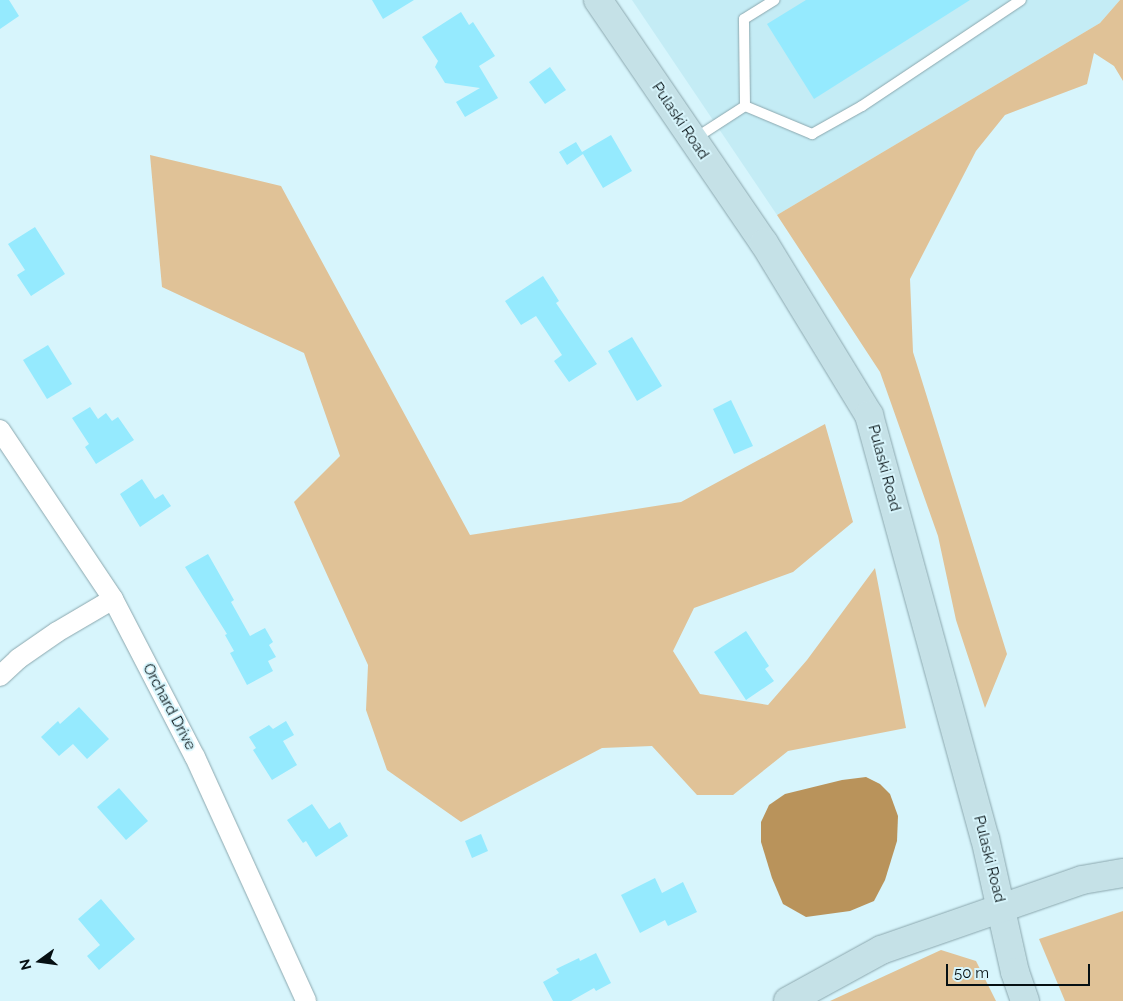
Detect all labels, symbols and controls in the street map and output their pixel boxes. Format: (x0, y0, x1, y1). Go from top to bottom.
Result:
street label: Pulaski Road (648, 79, 712, 163)
street label: Pulaski Road (864, 423, 904, 513)
street label: Orchard Drive (139, 661, 199, 753)
street label: Pulaski Road (970, 814, 1008, 904)
north arrow (15, 936, 65, 986)
scale bar (948, 954, 1092, 986)
text: N (16, 958, 35, 972)
text: 50 m (954, 964, 989, 982)

